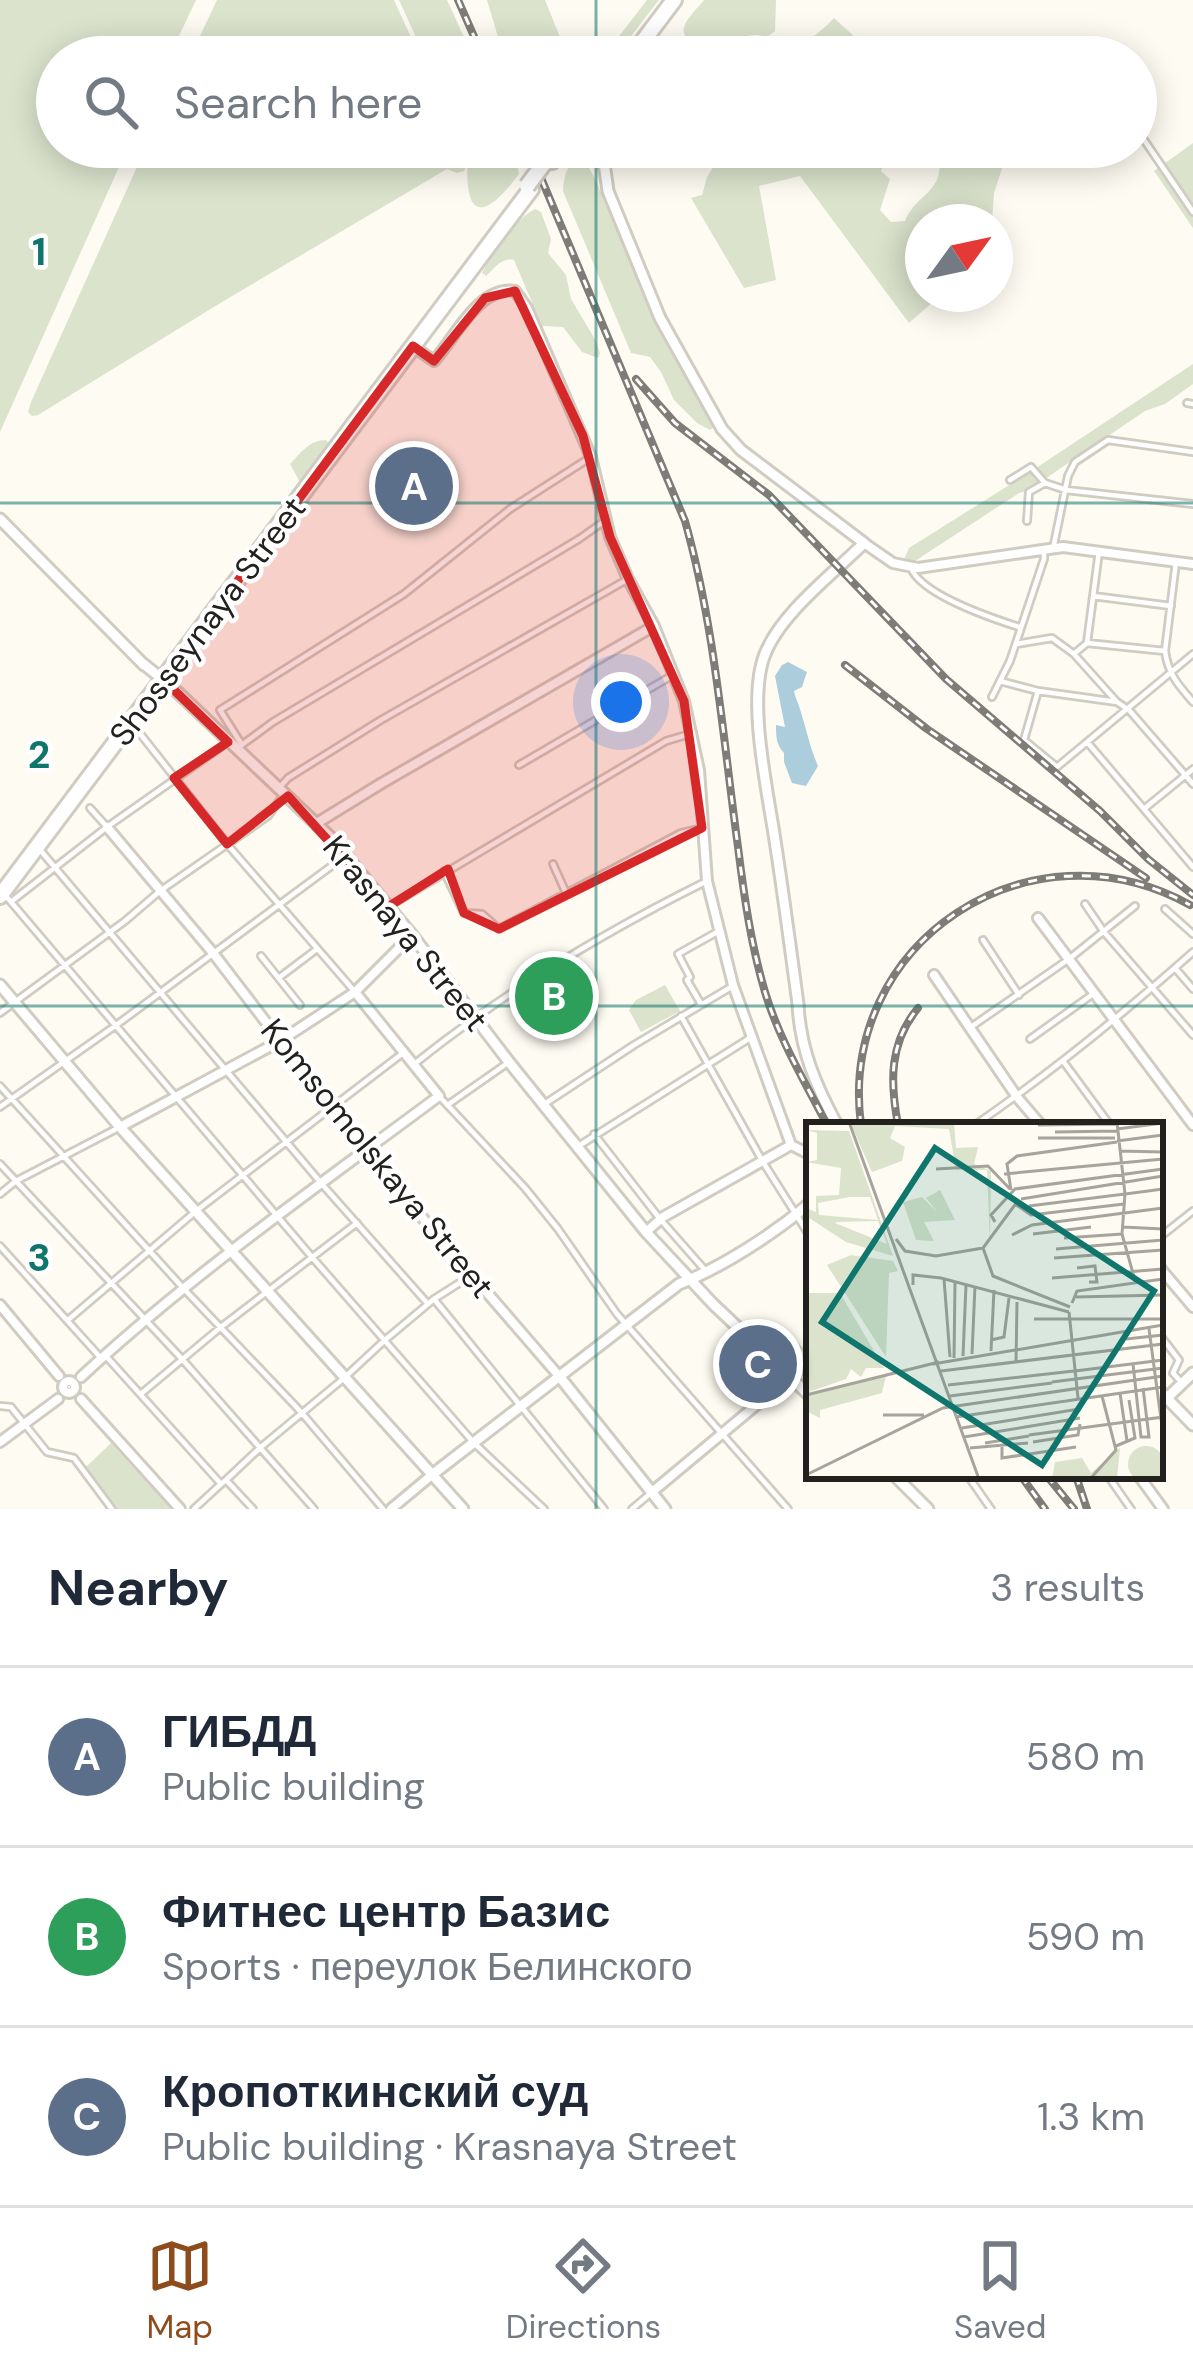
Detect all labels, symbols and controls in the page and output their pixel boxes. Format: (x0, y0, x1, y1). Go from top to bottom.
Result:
search box (36, 36, 1157, 168)
icon: search (78, 69, 144, 135)
text: Search here (174, 73, 422, 132)
north arrow (905, 204, 1013, 312)
text: 1 (32, 226, 46, 277)
pin: A (375, 441, 453, 531)
street label: Shosseynaya Street (100, 488, 315, 755)
your location (591, 672, 651, 732)
text: 2 (28, 729, 50, 780)
street label: Krasnaya Street (313, 827, 498, 1040)
pin: B (515, 951, 593, 1041)
street label: Komsomolskaya Street (251, 1010, 504, 1307)
inset map (806, 1122, 1163, 1479)
text: 3 (27, 1232, 51, 1283)
pin: C (719, 1319, 797, 1409)
text: Nearby (48, 1554, 229, 1621)
text: 3 results (990, 1562, 1145, 1613)
text: ГИБДД (162, 1702, 316, 1761)
text: A (73, 1731, 101, 1782)
text: 580 m (1026, 1731, 1145, 1782)
text: Public building (162, 1761, 425, 1812)
text: Фитнес центр Базис (162, 1882, 610, 1941)
text: B (75, 1911, 99, 1962)
text: 590 m (1026, 1911, 1145, 1962)
text: Sports · переулок Белинского (162, 1941, 692, 1992)
text: Кропоткинский суд (162, 2062, 588, 2121)
text: C (73, 2091, 101, 2142)
text: 1.3 km (1037, 2091, 1145, 2142)
text: Public building · Krasnaya Street (162, 2121, 737, 2172)
tab: Map (146, 2233, 213, 2348)
tab: Directions (506, 2233, 661, 2348)
tab: Saved (954, 2233, 1047, 2348)

